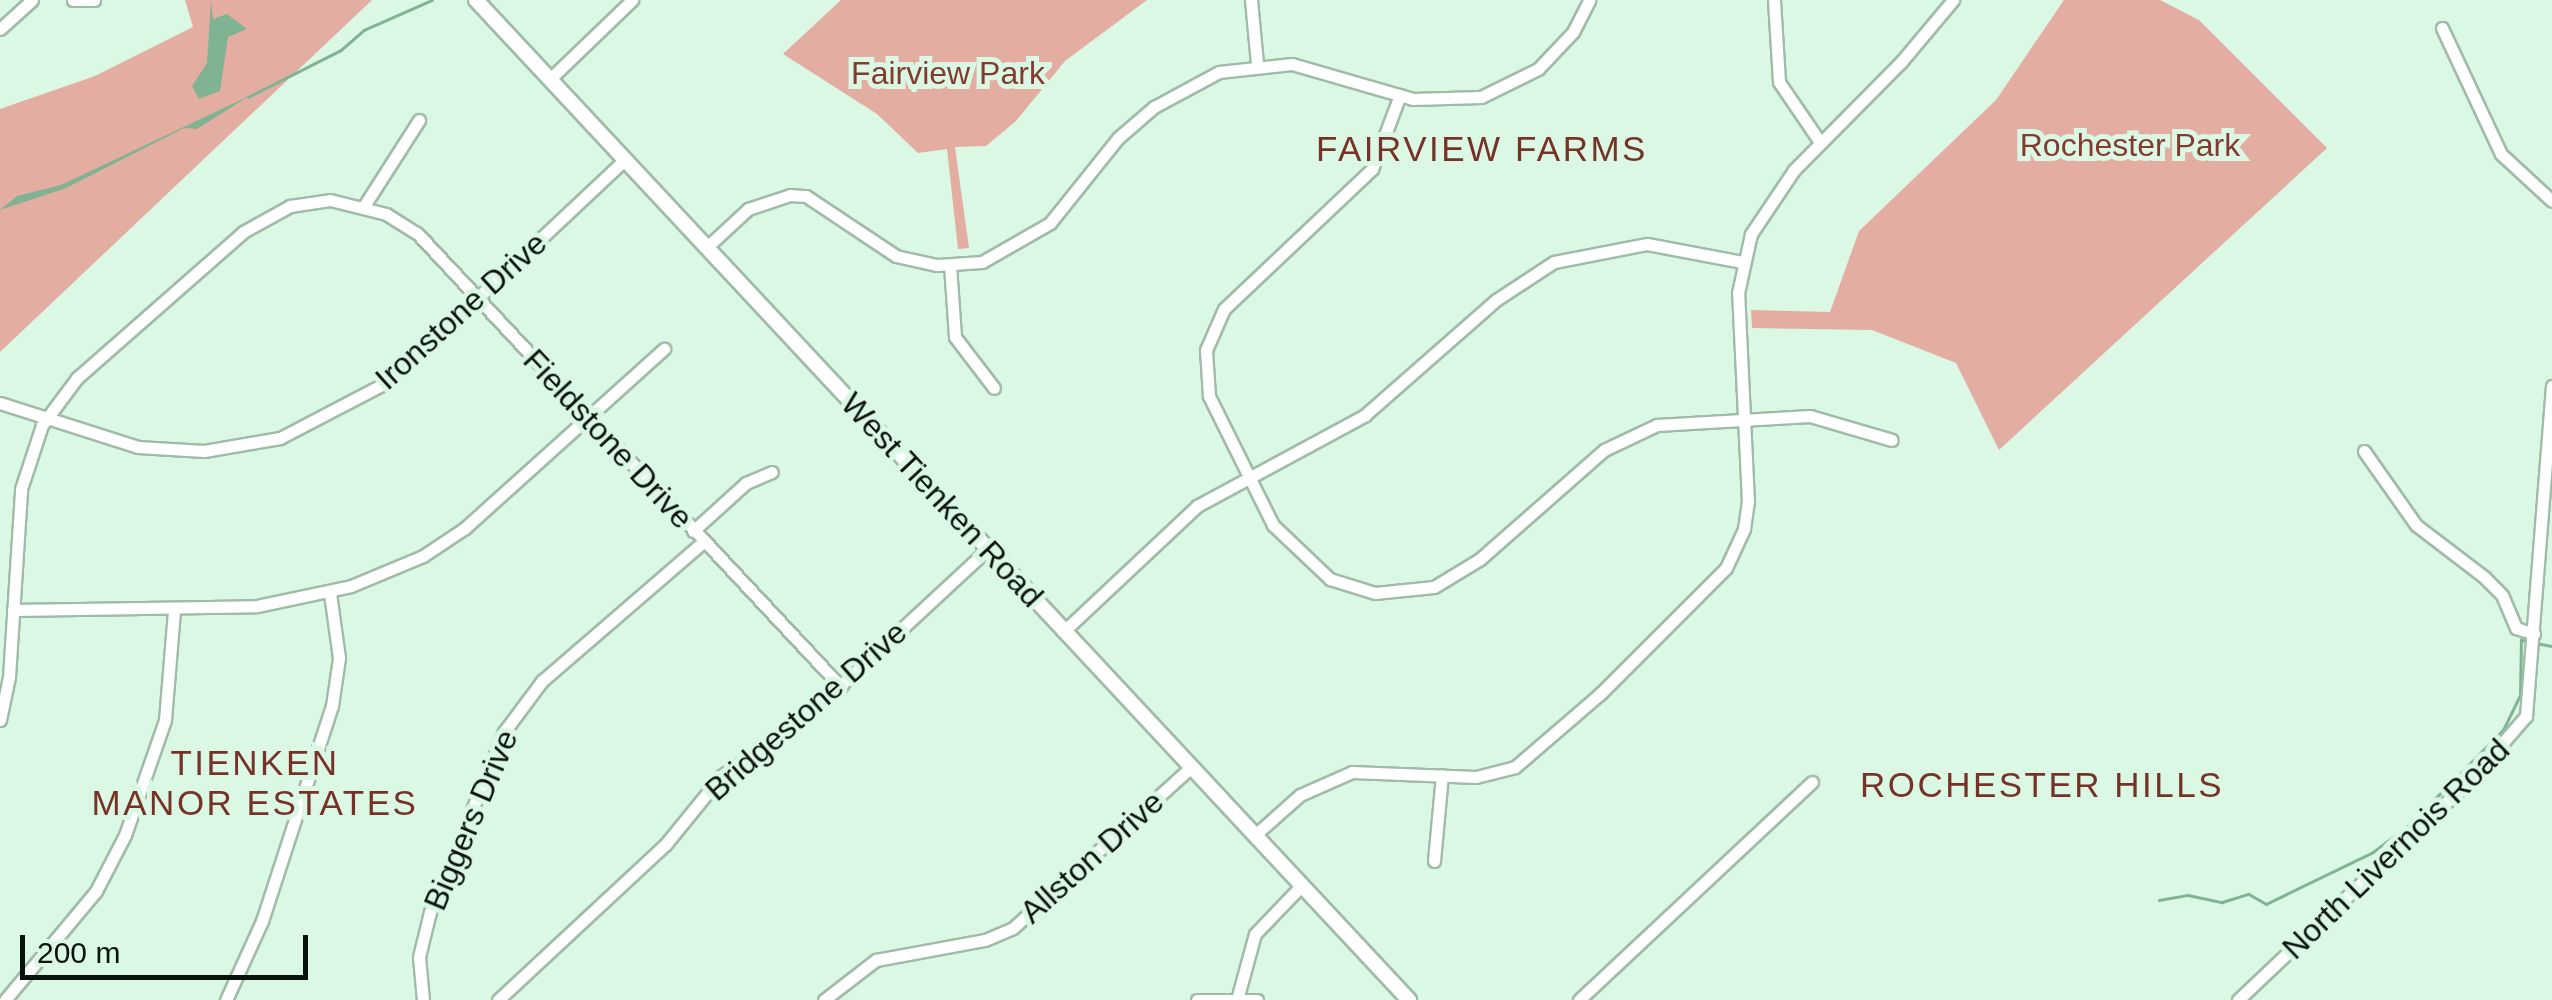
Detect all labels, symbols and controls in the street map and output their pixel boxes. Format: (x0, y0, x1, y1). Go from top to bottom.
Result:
park label: Fairview Park (851, 54, 1045, 92)
park label: Rochester Park (2020, 126, 2240, 164)
district label: FAIRVIEW FARMS (1316, 128, 1648, 170)
street label: Ironstone Drive (368, 224, 554, 398)
street label: Fieldstone Drive (515, 341, 701, 537)
street label: West Tienken Road (833, 385, 1051, 615)
street label: Bridgestone Drive (697, 613, 915, 809)
street label: Biggers Drive (416, 724, 526, 916)
street label: North Livernois Road (2275, 731, 2517, 967)
district label: TIENKEN MANOR ESTATES (92, 742, 418, 824)
district label: ROCHESTER HILLS (1860, 764, 2224, 806)
street label: Allston Drive (1012, 783, 1172, 931)
scale bar (25, 915, 312, 977)
text: 200 m (37, 936, 120, 969)

